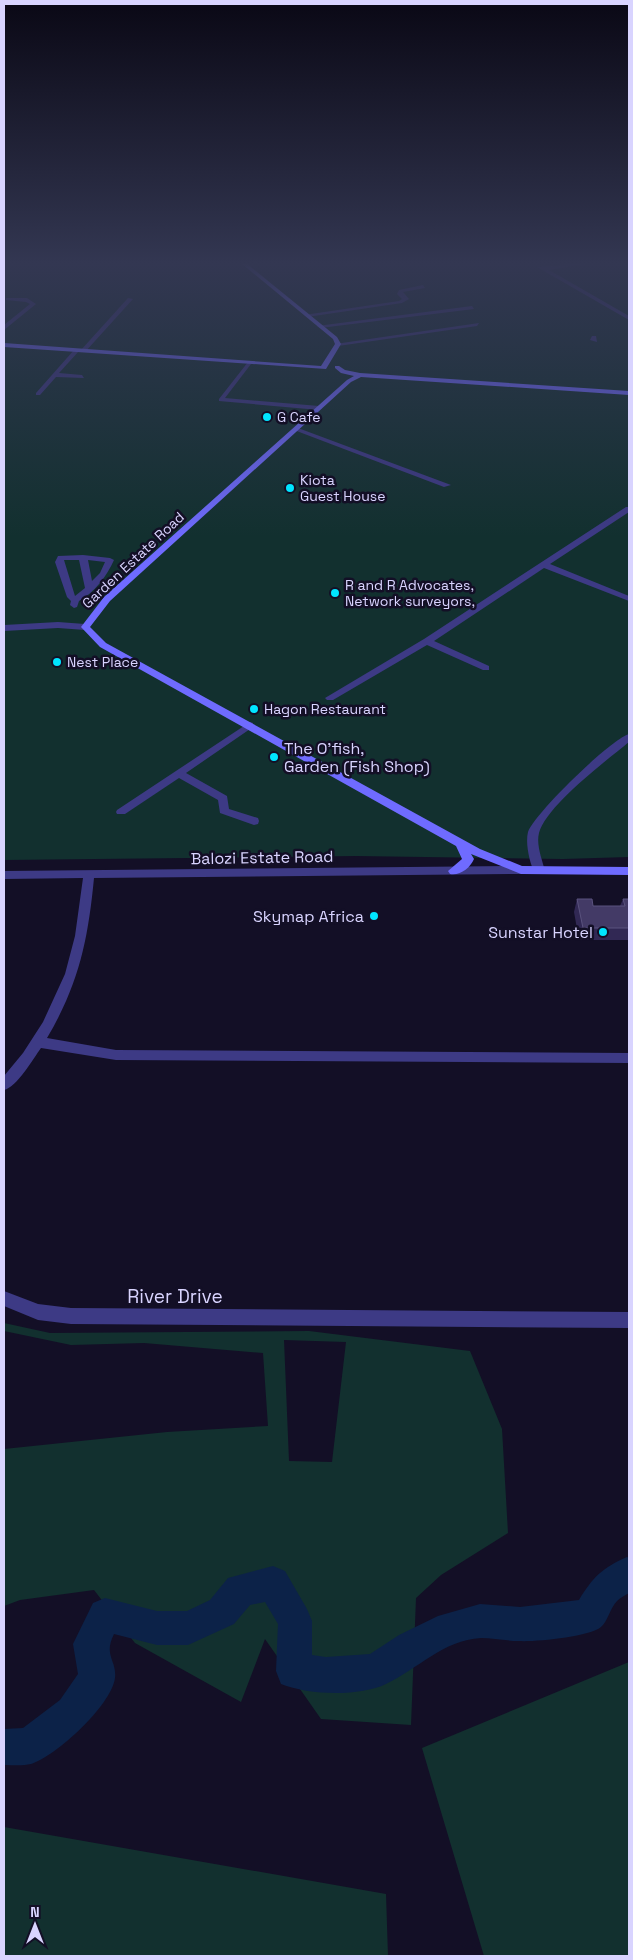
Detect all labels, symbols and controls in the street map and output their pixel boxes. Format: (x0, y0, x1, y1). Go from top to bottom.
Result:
place label: G Cafe (277, 408, 321, 426)
marker: G Cafe (261, 411, 273, 423)
place label: Kiota Guest House (300, 471, 385, 505)
marker: Kiota Guest House (284, 482, 296, 494)
street label: Garden Estate Road (78, 508, 188, 612)
place label: R and R Advocates, Network surveyors, (345, 576, 475, 610)
marker: R and R Advocates, Network surveyors, (329, 587, 341, 599)
place label: Nest Place (67, 653, 138, 671)
marker: Nest Place (51, 656, 63, 668)
place label: Hagon Restaurant (264, 700, 386, 718)
marker: Hagon Restaurant (248, 703, 260, 715)
place label: The O'fish, Garden (Fish Shop) (284, 738, 430, 777)
marker: The O'fish, Garden (Fish Shop) (268, 751, 280, 763)
street label: Balozi Estate Road (190, 846, 334, 869)
place label: Skymap Africa (253, 906, 364, 927)
marker: Skymap Africa (368, 910, 380, 922)
place label: Sunstar Hotel (488, 922, 593, 943)
marker: Sunstar Hotel (597, 926, 609, 938)
street label: River Drive (127, 1284, 223, 1309)
north arrow (10, 1900, 60, 1950)
text: N (30, 1903, 40, 1921)

